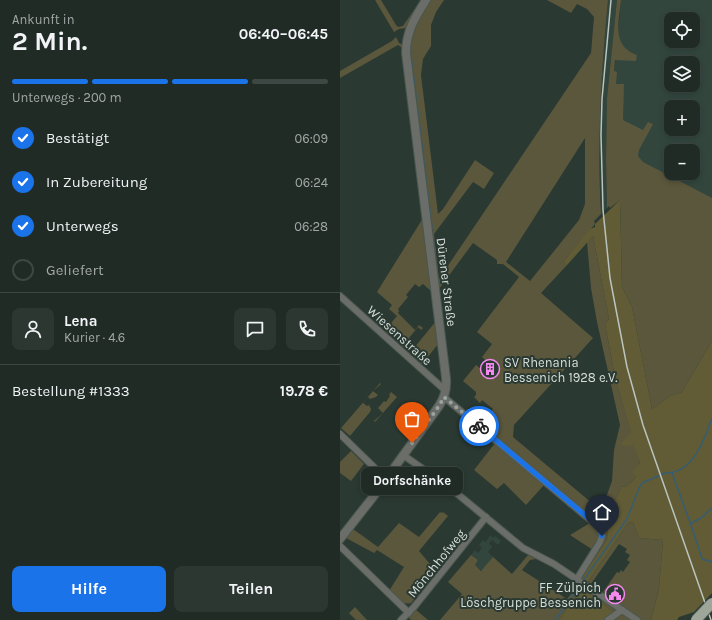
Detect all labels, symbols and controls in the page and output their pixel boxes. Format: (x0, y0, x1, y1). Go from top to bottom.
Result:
text: Ankunft in (12, 12, 75, 27)
map controls (664, 12, 700, 180)
button: locate (664, 12, 700, 48)
text: 06:40–06:45 (239, 25, 328, 43)
text: 2 Min. (12, 26, 87, 57)
button: layers (664, 56, 700, 92)
text: Unterwegs · 200 m (12, 90, 122, 105)
button: + (664, 100, 700, 136)
icon: check (12, 127, 34, 149)
text: Bestätigt (46, 129, 109, 147)
text: 06:09 (295, 131, 328, 146)
button: − (664, 144, 700, 180)
icon: check (12, 171, 34, 193)
text: In Zubereitung (46, 173, 147, 191)
text: 06:24 (295, 175, 328, 190)
icon: check (12, 215, 34, 237)
text: Unterwegs (46, 217, 119, 235)
text: 06:28 (294, 219, 328, 234)
street label: Dürener Straße (434, 237, 459, 328)
text: Geliefert (46, 261, 104, 279)
street label: Wiesenstraße (364, 302, 435, 369)
button: person (12, 308, 54, 350)
button: chat (234, 308, 276, 350)
button: phone (286, 308, 328, 350)
text: Lena (64, 312, 97, 330)
text: Kurier · 4.6 (64, 330, 125, 345)
place label: SV Rhenania Bessenich 1928 e.V. (504, 355, 618, 385)
building icon: SV Rhenania Bessenich 1928 e.V. (479, 358, 501, 380)
text: Bestellung #1333 (12, 382, 130, 400)
text: 19.78 € (280, 382, 328, 400)
pin (395, 402, 429, 443)
courier (459, 406, 499, 446)
icon: bag (401, 408, 423, 430)
icon: bike (468, 415, 490, 437)
callout: Dorfschänke (361, 467, 463, 495)
text: Dorfschänke (373, 473, 451, 488)
pin (585, 495, 619, 536)
icon: home (591, 501, 613, 523)
street label: Mönchhofweg (404, 526, 469, 600)
button: Hilfe (12, 566, 166, 612)
button: Teilen (174, 566, 328, 612)
place label: FF Zülpich Löschgruppe Bessenich (460, 580, 601, 610)
public building icon: FF Zülpich Löschgruppe Bessenich (604, 583, 626, 605)

